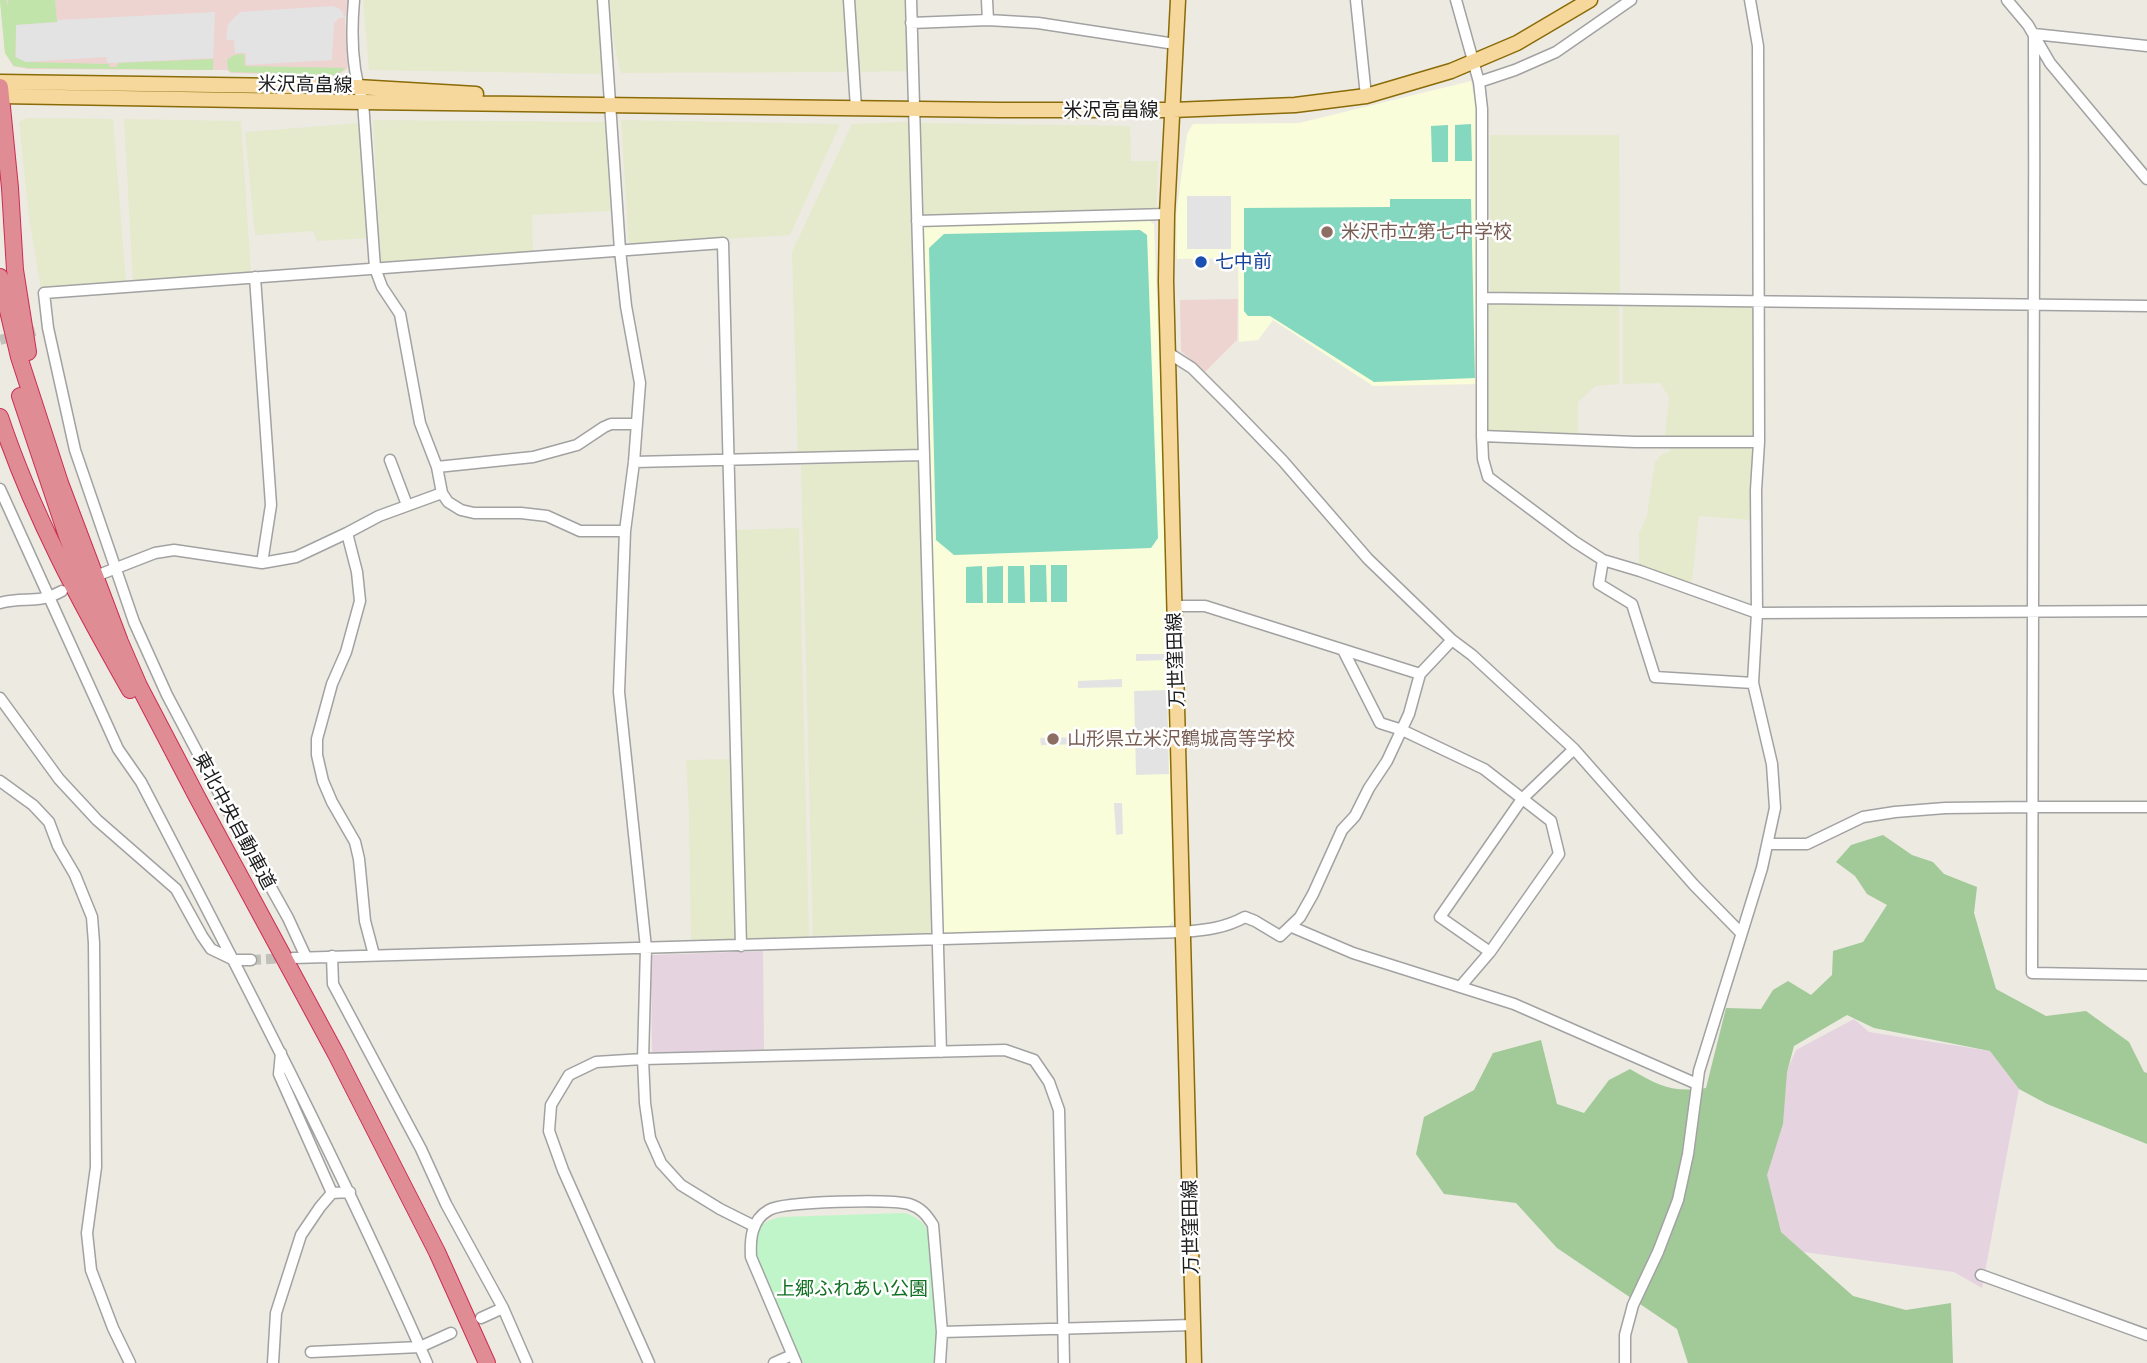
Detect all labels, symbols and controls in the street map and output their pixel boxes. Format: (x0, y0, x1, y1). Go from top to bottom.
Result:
street label: 米沢高畠線 (257, 73, 353, 97)
street label: 米沢高畠線 (1064, 99, 1158, 121)
place label: 米沢市立第七中学校 (1341, 221, 1512, 243)
marker: 米沢市立第七中学校 (1319, 224, 1335, 240)
place label: 七中前 (1215, 251, 1272, 273)
marker: 七中前 (1193, 254, 1209, 270)
street label: 万世窪田線 (1163, 612, 1189, 708)
place label: 山形県立米沢鶴城高等学校 (1067, 728, 1295, 750)
marker: 山形県立米沢鶴城高等学校 (1045, 731, 1061, 747)
street label: 東北中央自動車道 (188, 749, 280, 893)
street label: 万世窪田線 (1179, 1179, 1203, 1275)
park label: 上郷ふれあい公園 (776, 1278, 928, 1300)

